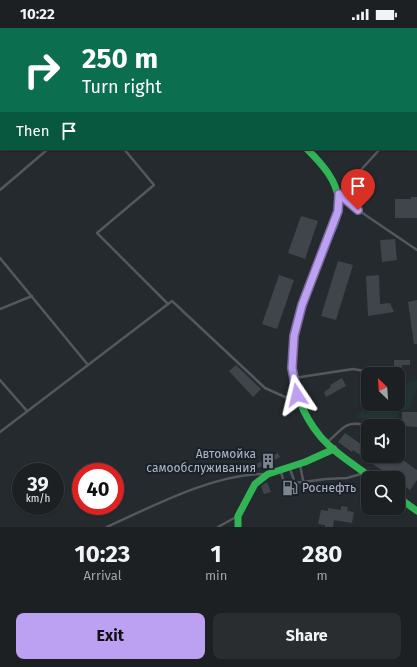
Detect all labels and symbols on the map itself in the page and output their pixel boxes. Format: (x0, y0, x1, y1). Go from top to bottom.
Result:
pin (341, 169, 375, 210)
north arrow (361, 367, 405, 411)
position arrow (276, 374, 318, 416)
place label: Автомойка самообслуживания (146, 447, 256, 475)
building icon: Автомойка самообслуживания (259, 452, 277, 470)
speed limit sign: 40 (72, 463, 124, 515)
fuel station icon: Роснефть (281, 479, 299, 497)
place label: Роснефть (302, 481, 356, 495)

